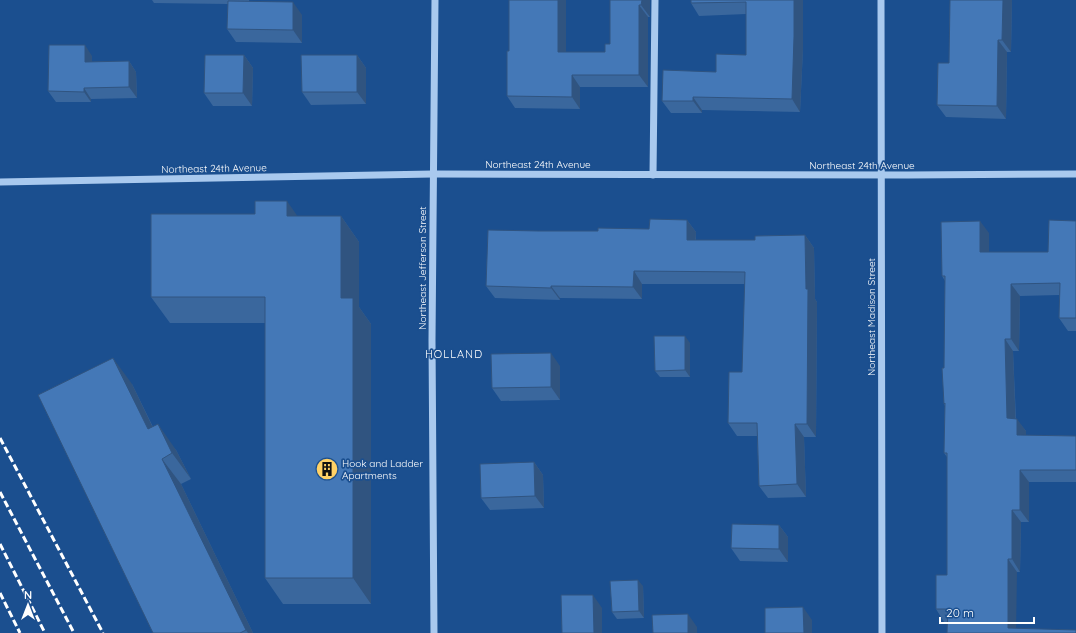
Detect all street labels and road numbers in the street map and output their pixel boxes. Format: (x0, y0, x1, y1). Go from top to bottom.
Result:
street label: Northeast 24th Avenue (485, 158, 591, 171)
street label: Northeast 24th Avenue (809, 159, 915, 172)
street label: Northeast 24th Avenue (161, 161, 267, 176)
street label: Northeast Jefferson Street (416, 206, 429, 330)
street label: Northeast Madison Street (865, 257, 878, 376)

